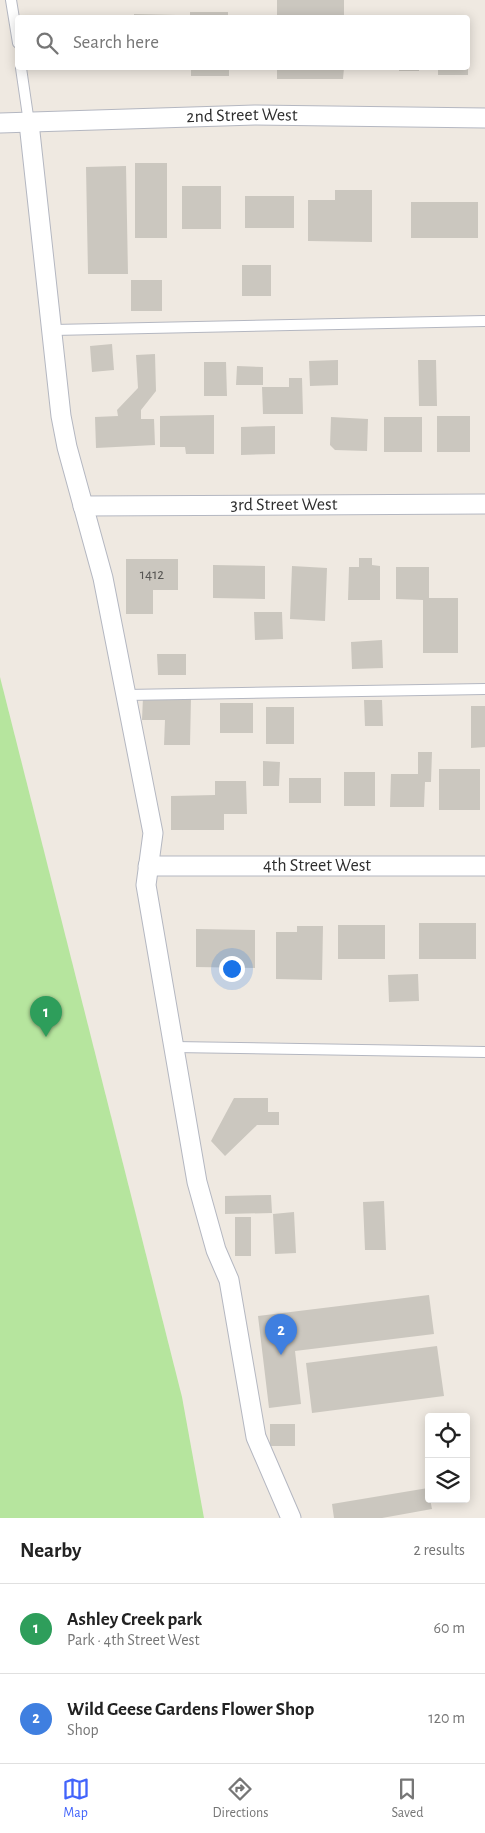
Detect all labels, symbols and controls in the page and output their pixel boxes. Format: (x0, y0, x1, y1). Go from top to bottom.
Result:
search box (15, 15, 470, 70)
icon: search (33, 29, 61, 57)
text: Search here (73, 33, 159, 52)
street label: 2nd Street West (186, 106, 298, 126)
street label: 3rd Street West (230, 496, 338, 514)
house number: 1412 (140, 567, 164, 582)
street label: 4th Street West (263, 857, 371, 875)
your location (219, 956, 245, 982)
pin: 1 (30, 996, 62, 1037)
pin: 2 (265, 1314, 297, 1355)
map controls (425, 1413, 470, 1503)
button: locate (425, 1413, 470, 1458)
button: layers (425, 1458, 470, 1503)
text: Nearby (20, 1540, 81, 1561)
text: 2 results (413, 1542, 465, 1558)
text: Ashley Creek park (67, 1610, 202, 1629)
text: 1 (33, 1620, 39, 1636)
text: 60 m (434, 1620, 465, 1636)
text: Park · 4th Street West (67, 1632, 200, 1648)
text: Wild Geese Gardens Flower Shop (67, 1700, 314, 1719)
text: 2 (32, 1710, 40, 1726)
text: 120 m (428, 1710, 465, 1726)
text: Shop (67, 1722, 99, 1738)
tab: Map (62, 1775, 90, 1822)
tab: Directions (213, 1775, 268, 1822)
tab: Saved (391, 1775, 423, 1822)

